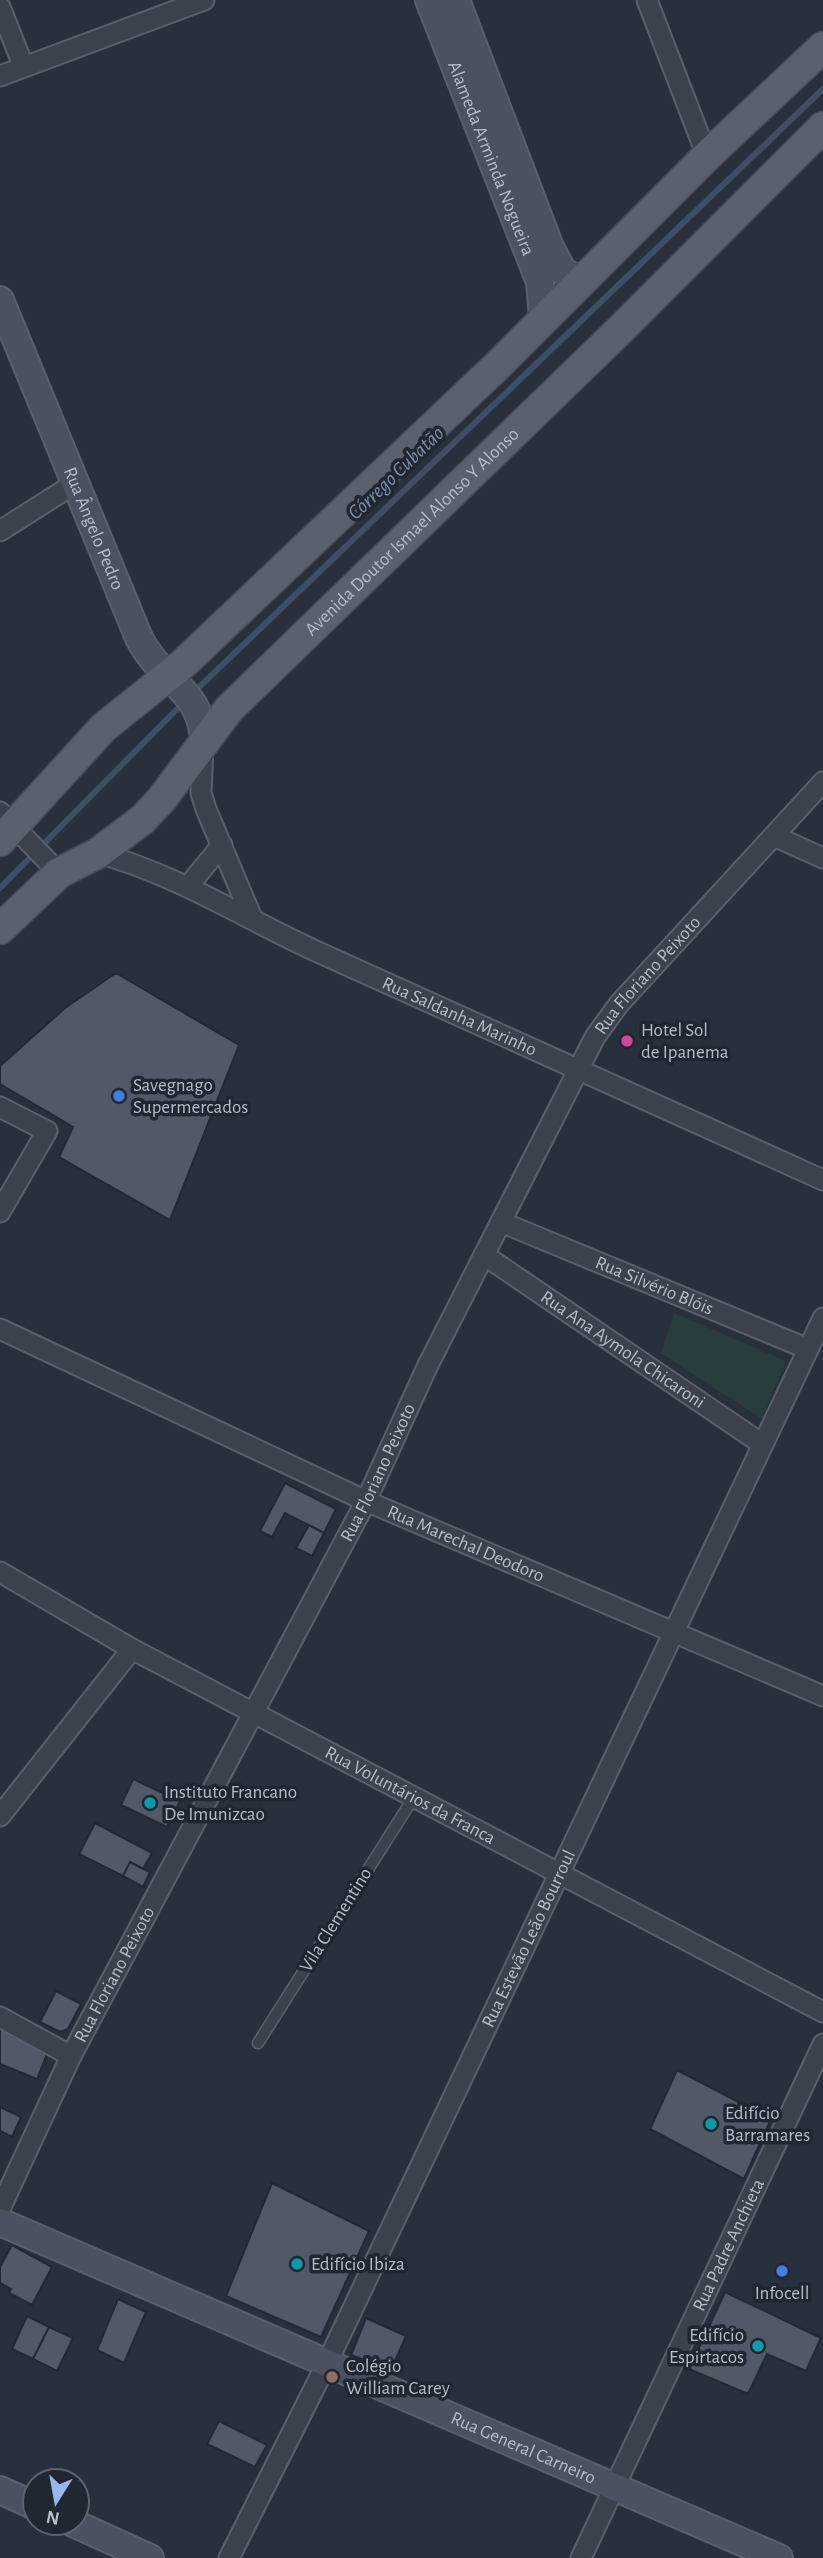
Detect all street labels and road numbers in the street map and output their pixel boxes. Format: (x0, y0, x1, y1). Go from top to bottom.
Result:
street label: Alameda Arminda Nogueira (444, 58, 538, 258)
street label: Avenida Doutor Ismael Alonso Y Alonso (301, 424, 522, 639)
street label: Rua Ângelo Pedro (60, 464, 128, 593)
street label: Rua Floriano Peixoto (591, 912, 704, 1038)
street label: Rua Saldanha Marinho (379, 973, 540, 1059)
street label: Rua Silvério Blóis (593, 1253, 716, 1318)
street label: Rua Ana Aymola Chicaroni (537, 1287, 709, 1412)
street label: Rua Floriano Peixoto (337, 1401, 419, 1545)
street label: Rua Marechal Deodoro (385, 1502, 547, 1585)
street label: Rua Voluntários da Franca (322, 1743, 499, 1848)
street label: Rua Estevão Leão Bourroul (478, 1847, 579, 2030)
street label: Vila Clementino (296, 1865, 376, 1975)
street label: Rua Floriano Peixoto (71, 1904, 158, 2045)
street label: Rua Padre Anchieta (689, 2176, 768, 2314)
street label: Rua General Carneiro (448, 2408, 599, 2487)

